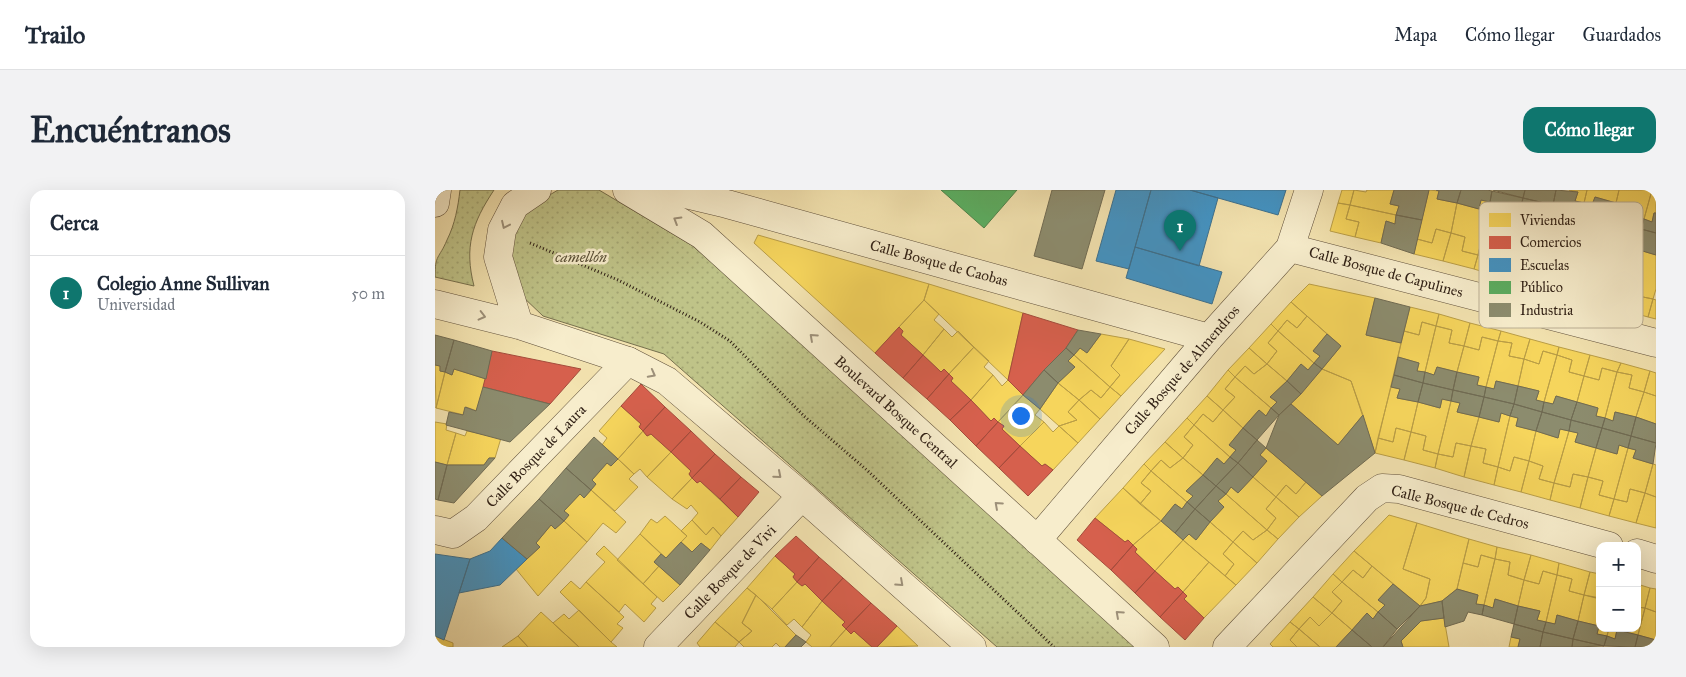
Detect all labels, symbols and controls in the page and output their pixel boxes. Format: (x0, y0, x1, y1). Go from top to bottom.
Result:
text: Trailo (25, 20, 85, 50)
text: Mapa (1394, 24, 1437, 46)
text: Cómo llegar (1465, 24, 1555, 46)
text: Guardados (1583, 24, 1661, 46)
button: Cómo llegar (1523, 107, 1656, 153)
text: Encuéntranos (30, 109, 231, 152)
legend (1479, 202, 1643, 328)
text: Cerca (50, 210, 99, 236)
pin: 1 (1164, 210, 1196, 251)
text: Viviendas (1519, 212, 1575, 229)
one-way arrow (674, 216, 683, 226)
one-way arrow (501, 220, 511, 229)
text: Comercios (1520, 234, 1581, 251)
street label: Calle Bosque de Caobas (868, 236, 1010, 291)
street label: Calle Bosque de Capulines (1307, 243, 1465, 302)
park label: camellón (555, 248, 607, 266)
text: Escuelas (1520, 257, 1569, 274)
text: Colegio Anne Sullivan (97, 272, 269, 295)
text: Público (1520, 279, 1563, 296)
text: 1 (63, 284, 69, 303)
text: 50 m (351, 284, 385, 303)
text: Universidad (97, 295, 175, 314)
street label: Calle Bosque de Almendros (1121, 301, 1244, 439)
text: Industria (1520, 302, 1573, 319)
one-way arrow (478, 310, 486, 320)
one-way arrow (810, 334, 819, 343)
street label: Boulevard Bosque Central (830, 352, 962, 473)
one-way arrow (647, 368, 656, 378)
street label: Calle Bosque de Laura (482, 400, 591, 512)
your location (1008, 403, 1034, 429)
one-way arrow (773, 470, 782, 479)
street label: Calle Bosque de Cedros (1389, 481, 1531, 534)
one-way arrow (995, 502, 1004, 511)
street label: Calle Bosque de Vivi (680, 521, 780, 624)
map controls (1596, 542, 1641, 632)
button: + (1596, 542, 1641, 587)
one-way arrow (895, 577, 904, 586)
button: − (1596, 587, 1641, 632)
one-way arrow (1115, 611, 1124, 620)

